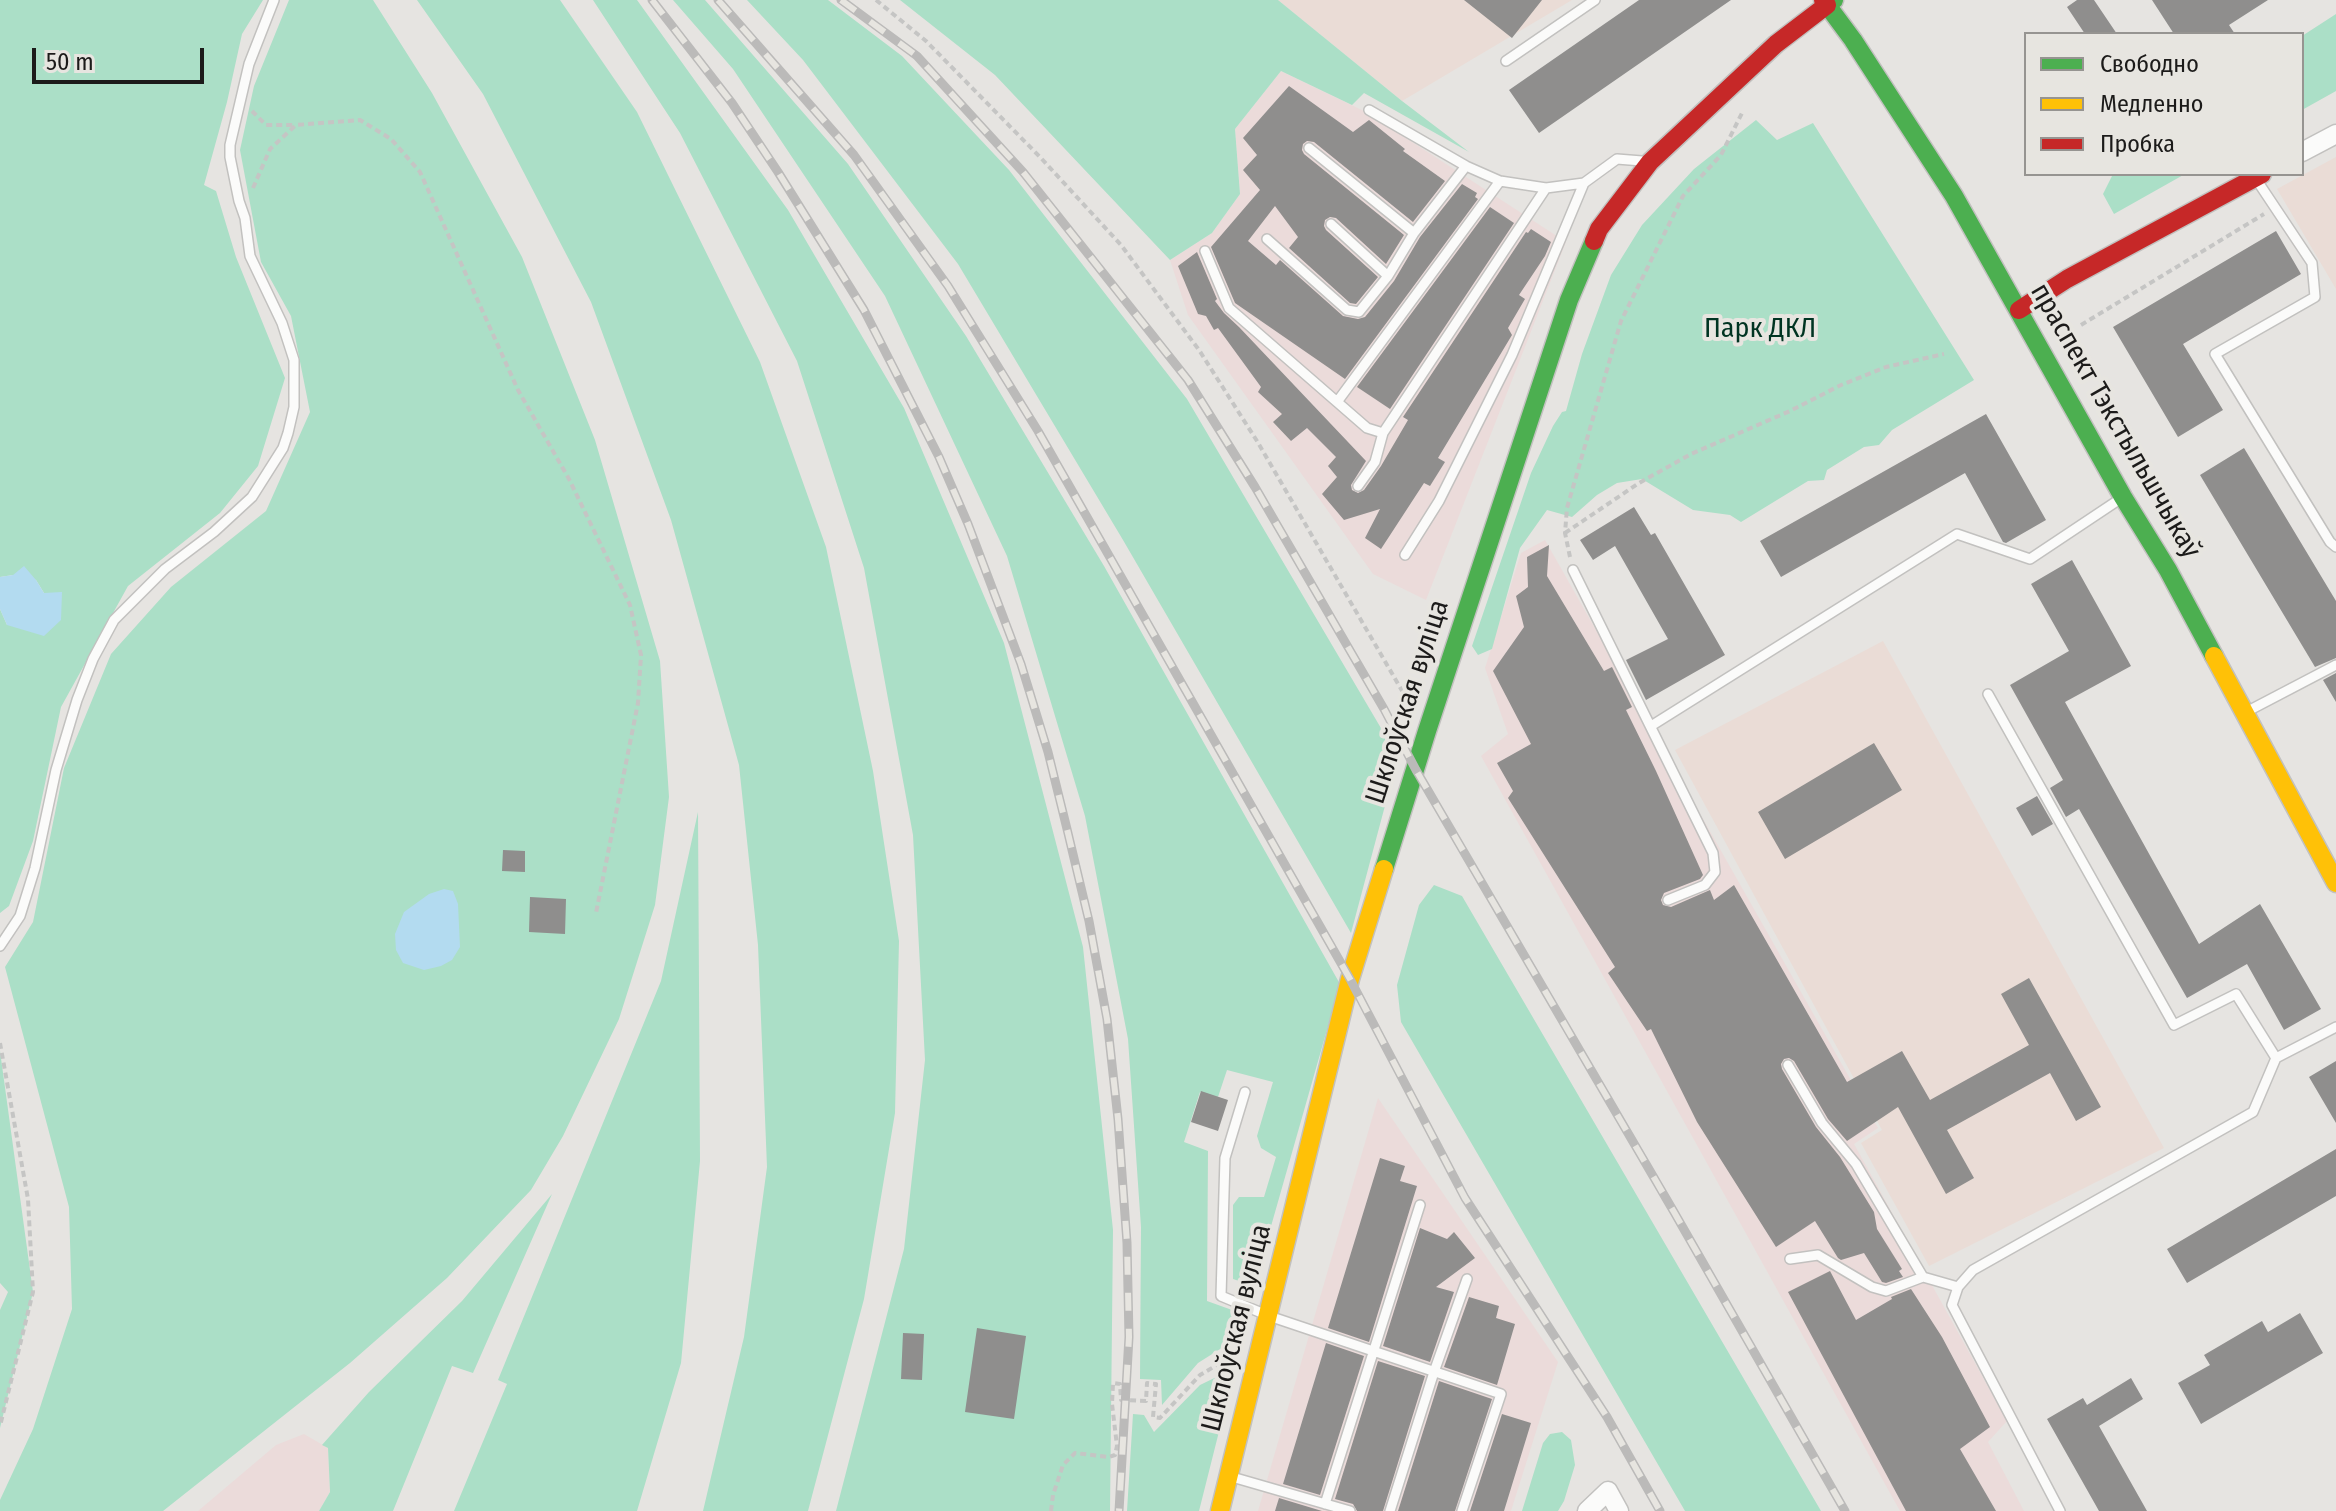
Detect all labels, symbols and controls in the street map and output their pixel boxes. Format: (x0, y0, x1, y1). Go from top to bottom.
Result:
scale bar (36, 32, 208, 82)
legend (2024, 32, 2304, 176)
text: 50 m (46, 48, 94, 76)
text: Свободно (2100, 50, 2199, 78)
text: Медленно (2100, 90, 2203, 118)
text: Пробка (2100, 130, 2175, 158)
street label: праспект Тэкстыльшчыкаў (2023, 278, 2207, 564)
park label: Парк ДКЛ (1704, 312, 1816, 346)
street label: Шклоўская вуліца (1359, 596, 1457, 808)
street label: Шклоўская вуліца (1195, 1221, 1279, 1435)

